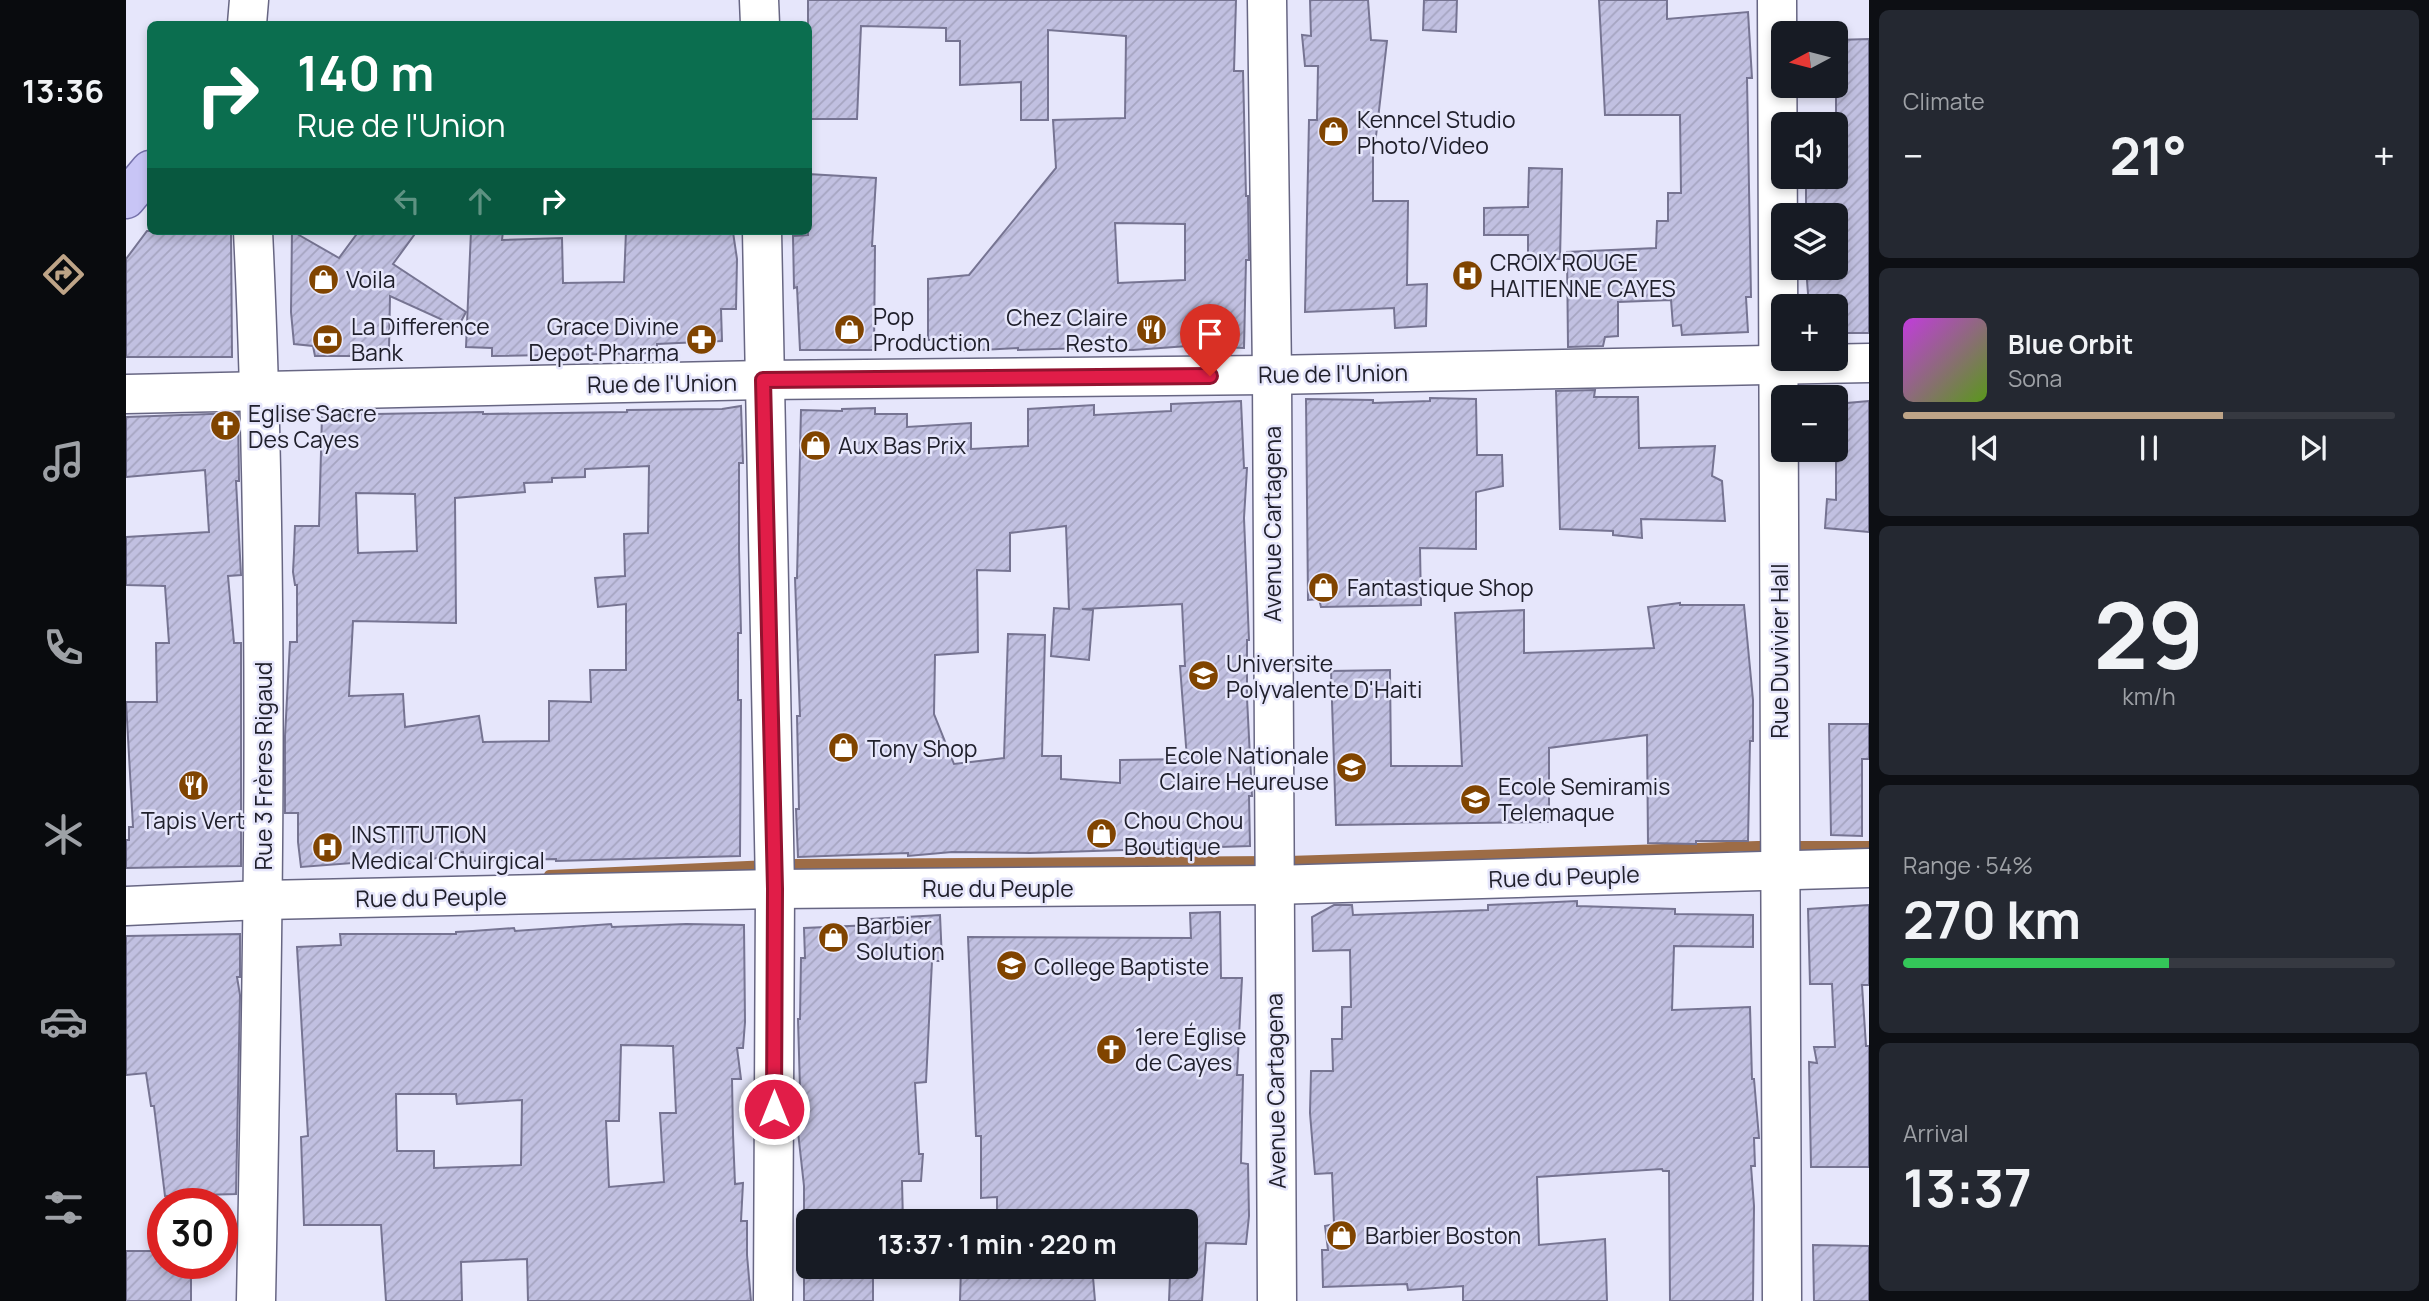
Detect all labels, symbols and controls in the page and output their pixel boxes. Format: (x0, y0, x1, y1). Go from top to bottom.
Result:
north arrow (1771, 21, 1848, 98)
map controls (1771, 21, 1848, 462)
text: 140 m (297, 39, 434, 106)
icon: right (182, 49, 273, 140)
text: 13:36 (22, 69, 104, 113)
text: Climate (1903, 85, 1985, 117)
text: Rue de l'Union (297, 103, 506, 147)
place label: Kenncel Studio Photo/Video (1357, 103, 1516, 161)
button: sound (1771, 112, 1848, 189)
shop icon: Kenncel Studio Photo/Video (1317, 115, 1351, 149)
text: 21° (2110, 120, 2187, 191)
text: − (1903, 129, 1924, 181)
text: + (2373, 129, 2395, 181)
icon: left (388, 182, 426, 220)
icon: ahead (461, 182, 499, 220)
icon: right (534, 182, 572, 220)
button: layers (1771, 203, 1848, 280)
place label: CROIX ROUGE HAITIENNE CAYES (1490, 246, 1676, 304)
icon: directions (39, 250, 88, 299)
hospital icon: CROIX ROUGE HAITIENNE CAYES (1450, 258, 1484, 292)
shop icon: Voila (306, 262, 340, 296)
place label: Voila (346, 263, 396, 295)
button: + (1771, 294, 1848, 371)
place label: Pop Production (873, 300, 990, 358)
place label: Chez Claire Resto (1006, 301, 1128, 359)
pin (1180, 304, 1240, 376)
place label: La Difference Bank (351, 310, 490, 368)
place label: Grace Divine Depot Pharma (529, 310, 679, 368)
shop icon: Pop Production (833, 312, 867, 346)
restaurant icon: Chez Claire Resto (1134, 313, 1168, 347)
icon: arrive (1191, 315, 1229, 353)
bank icon: La Difference Bank (311, 322, 345, 356)
pharmacy icon: Grace Divine Depot Pharma (685, 322, 719, 356)
text: Blue Orbit (2008, 326, 2133, 362)
street label: Rue de l'Union (1258, 356, 1408, 390)
text: Sona (2008, 362, 2062, 394)
street label: Rue de l'Union (587, 366, 737, 400)
button: − (1771, 385, 1848, 462)
place label: Eglise Sacre Des Cayes (248, 397, 377, 455)
church icon: Eglise Sacre Des Cayes (208, 409, 242, 443)
street label: Avenue Cartagena (1256, 426, 1288, 622)
shop icon: Aux Bas Prix (798, 428, 832, 462)
place label: Aux Bas Prix (838, 429, 966, 461)
icon: previous (1966, 429, 2004, 467)
icon: pause (2130, 429, 2168, 467)
icon: next (2294, 429, 2332, 467)
icon: music (39, 437, 88, 486)
street label: Rue Duvivier Hall (1763, 563, 1795, 739)
shop icon: Fantastique Shop (1307, 570, 1341, 604)
place label: Fantastique Shop (1347, 571, 1534, 603)
text: 29 (2094, 572, 2204, 696)
icon: phone (39, 623, 88, 672)
place label: Universite Polyvalente D'Haiti (1226, 647, 1422, 705)
school or university icon: Universite Polyvalente D'Haiti (1186, 659, 1220, 693)
street label: Rue 3 Frères Rigaud (247, 662, 279, 870)
text: km/h (2122, 680, 2176, 712)
shop icon: Tony Shop (827, 731, 861, 765)
place label: Tony Shop (867, 732, 977, 764)
place label: Ecole Nationale Claire Heureuse (1159, 739, 1329, 797)
school or university icon: Ecole Nationale Claire Heureuse (1335, 751, 1369, 785)
restaurant icon: Tapis Vert (176, 769, 210, 803)
place label: Ecole Semiramis Telemaque (1498, 770, 1670, 828)
school or university icon: Ecole Semiramis Telemaque (1458, 782, 1492, 816)
place label: Tapis Vert (141, 804, 245, 836)
place label: Chou Chou Boutique (1124, 804, 1243, 862)
icon: climate (39, 810, 88, 859)
shop icon: Chou Chou Boutique (1084, 816, 1118, 850)
place label: INSTITUTION Medical Chuirgical (351, 818, 545, 876)
hospital icon: INSTITUTION Medical Chuirgical (311, 830, 345, 864)
text: Range · 54% (1903, 849, 2033, 881)
street label: Rue du Peuple (1488, 857, 1640, 895)
street label: Rue du Peuple (922, 872, 1074, 904)
street label: Rue du Peuple (355, 880, 507, 914)
text: 270 km (1903, 884, 2081, 955)
place label: Barbier Solution (856, 909, 945, 967)
shop icon: Barbier Solution (816, 921, 850, 955)
school or university icon: College Baptiste (994, 949, 1028, 983)
place label: College Baptiste (1034, 950, 1209, 982)
street label: Avenue Cartagena (1257, 993, 1293, 1189)
icon: car (39, 997, 88, 1046)
place label: 1ere Église de Cayes (1135, 1020, 1247, 1078)
church icon: 1ere Église de Cayes (1095, 1032, 1129, 1066)
position arrow (737, 1072, 811, 1146)
text: Arrival (1903, 1117, 1969, 1149)
text: 13:37 (1903, 1152, 2032, 1223)
icon: filters (39, 1183, 88, 1232)
speed limit sign: 30 (147, 1188, 238, 1279)
shop icon: Barbier Boston (1325, 1218, 1359, 1252)
place label: Barbier Boston (1365, 1219, 1521, 1251)
text: 13:37 · 1 min · 220 m (877, 1226, 1117, 1262)

